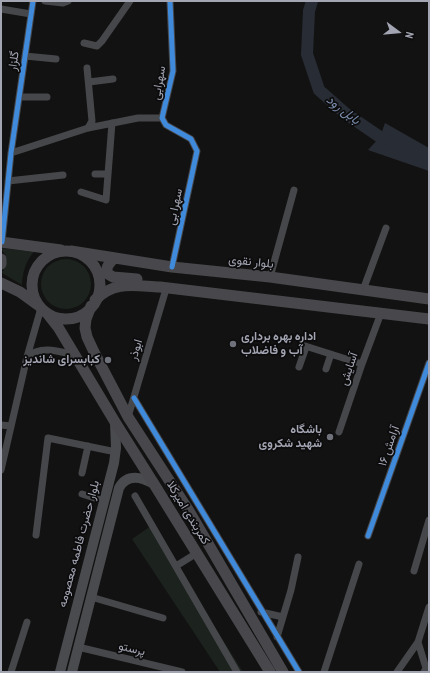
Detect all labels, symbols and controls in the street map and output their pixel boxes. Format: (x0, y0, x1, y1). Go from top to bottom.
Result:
north arrow (378, 12, 418, 52)
text: N (402, 31, 417, 40)
street label: گلزار (5, 50, 23, 72)
street label: سهرابی (149, 65, 169, 101)
water label: بابل رود (323, 92, 363, 128)
street label: سهرا بی (164, 187, 186, 227)
street label: بلوار نقوی (228, 252, 274, 272)
place label: اداره بهره برداری آب و فاضلاب (241, 330, 316, 358)
street label: ابوذر (126, 338, 146, 362)
marker: اداره بهره برداری آب و فاضلاب (228, 339, 238, 349)
street label: آسایش (337, 351, 361, 387)
place label: کبابسرای شاندیز (23, 353, 100, 367)
marker: کبابسرای شاندیز (103, 355, 113, 365)
place label: باشگاه شهید شکروی (259, 423, 322, 451)
street label: آرامش ۱۶ (375, 424, 403, 468)
marker: باشگاه شهید شکروی (325, 432, 335, 442)
street label: بلوار حضرت فاطمه معصومه (55, 479, 103, 609)
street label: کمربندی امیرکلا (163, 479, 213, 547)
street label: پرستو (117, 639, 147, 659)

